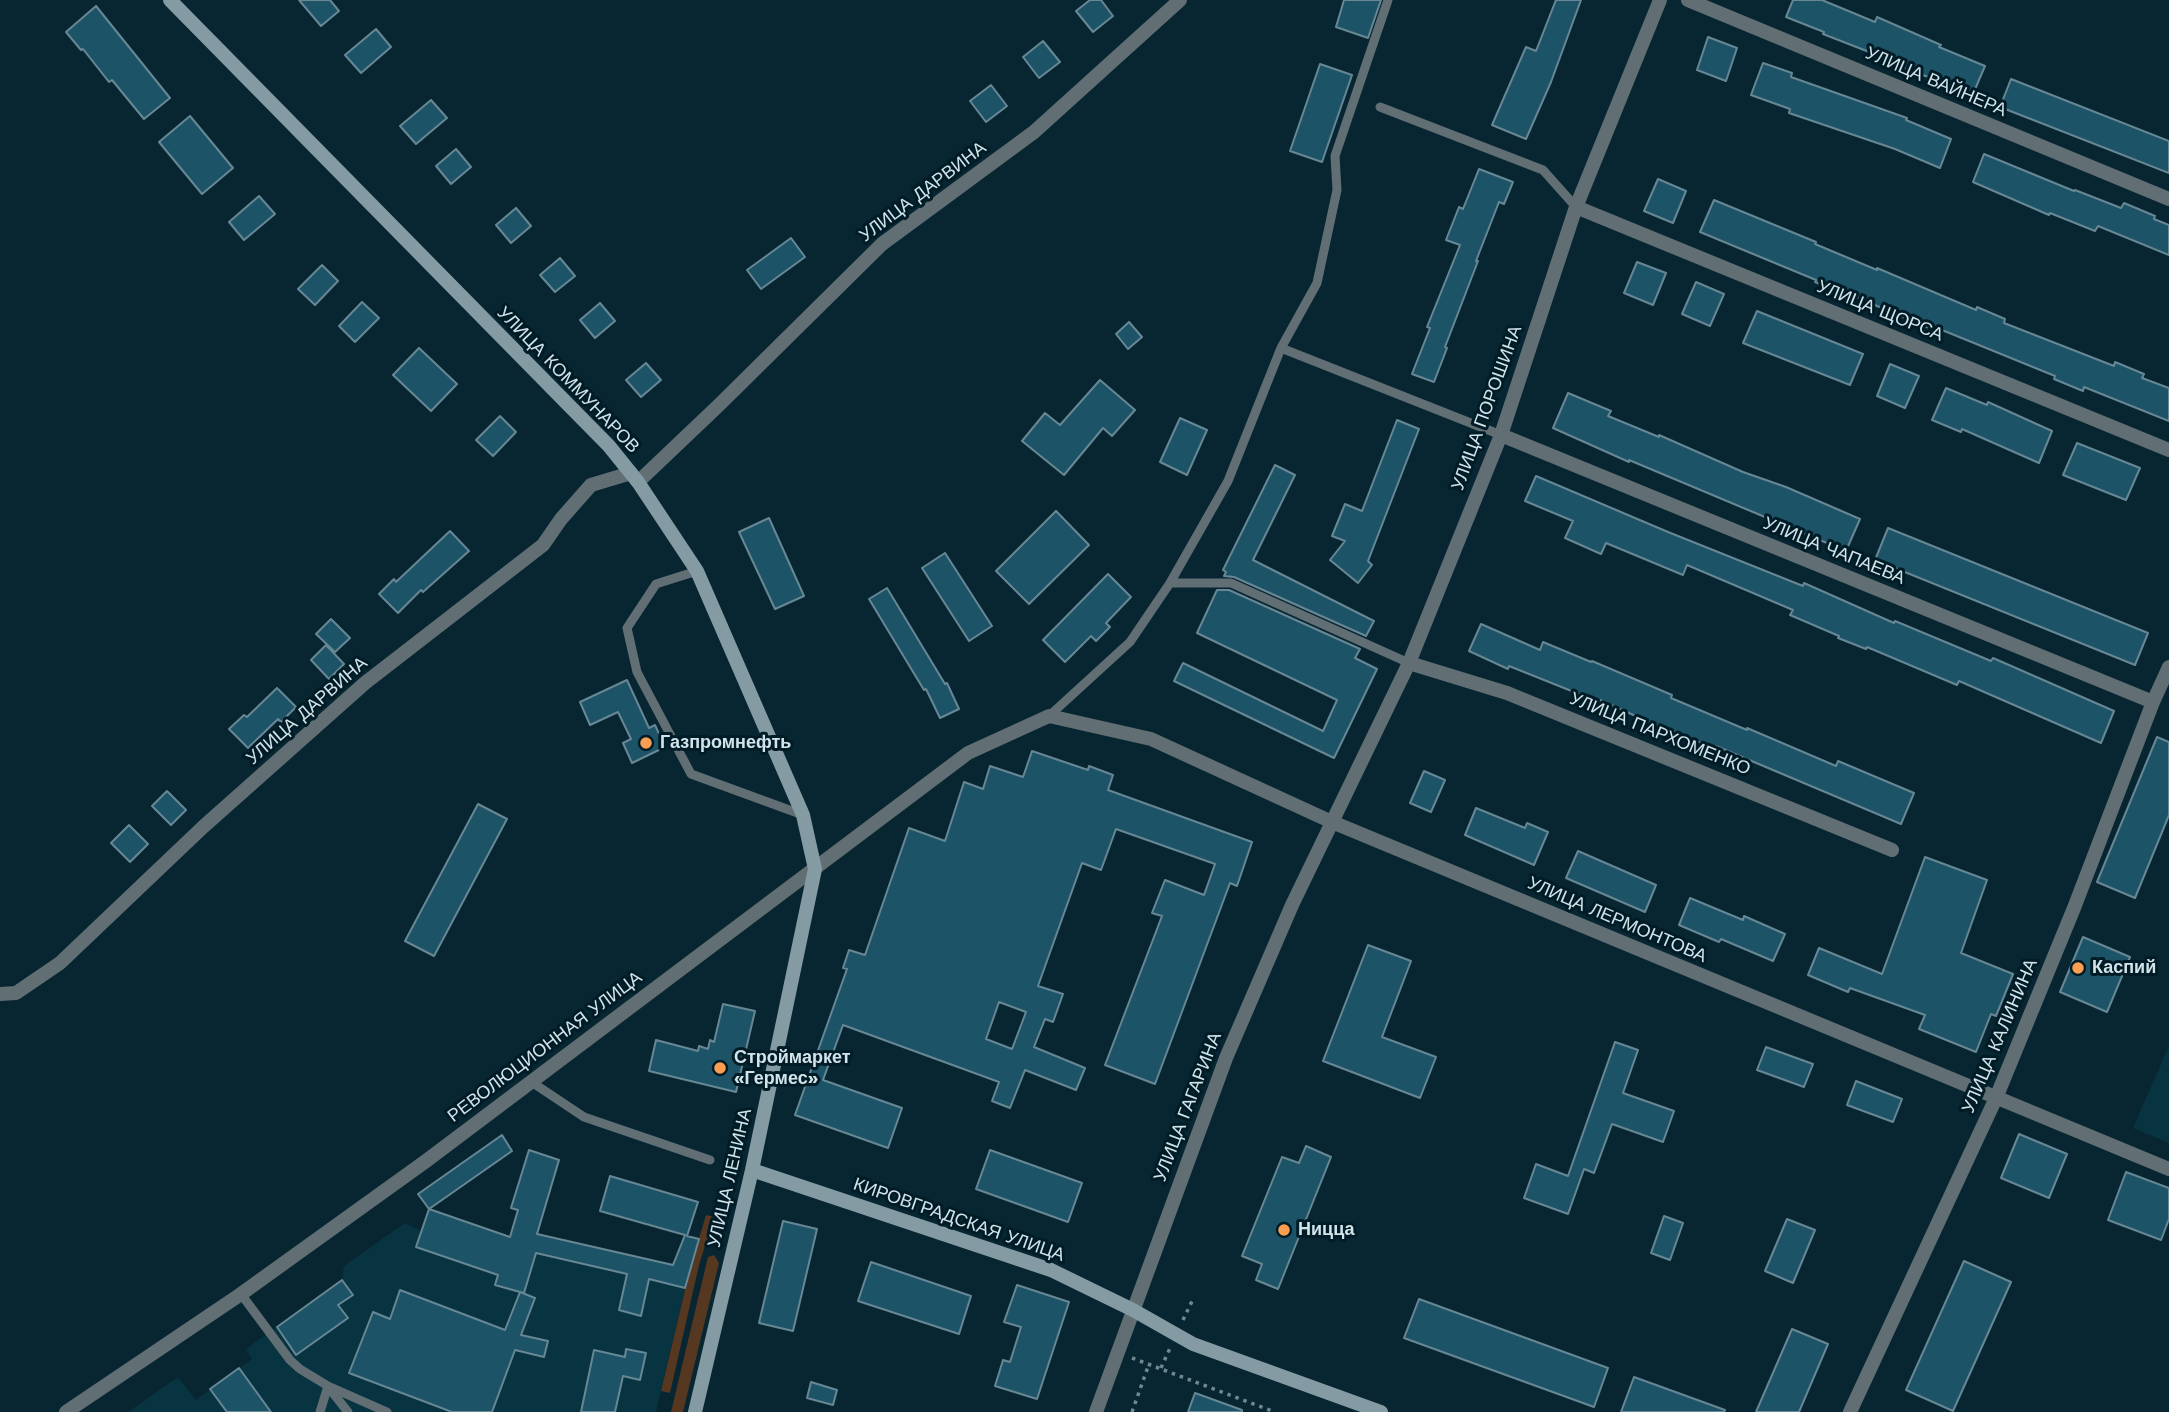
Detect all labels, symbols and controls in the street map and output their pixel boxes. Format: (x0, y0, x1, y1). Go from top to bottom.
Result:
street label: УЛИЦА ВАЙНЕРА (1862, 43, 2010, 121)
street label: УЛИЦА ДАРВИНА (855, 137, 991, 247)
street label: УЛИЦА ЩОРСА (1814, 276, 1946, 346)
street label: УЛИЦА КОММУНАРОВ (492, 302, 644, 458)
street label: УЛИЦА ПОРОШИНА (1447, 323, 1527, 493)
street label: УЛИЦА ЧАПАЕВА (1760, 513, 1908, 589)
street label: УЛИЦА ДАРВИНА (242, 653, 372, 769)
street label: УЛИЦА ПАРХОМЕНКО (1567, 688, 1753, 780)
place label: Газпромнефть (660, 732, 791, 754)
marker: Газпромнефть (638, 735, 654, 751)
street label: УЛИЦА ЛЕРМОНТОВА (1524, 872, 1710, 968)
street label: УЛИЦА КАЛИНИНА (1958, 956, 2042, 1116)
place label: Каспий (2092, 957, 2156, 979)
marker: Каспий (2070, 960, 2086, 976)
street label: РЕВОЛЮЦИОННАЯ УЛИЦА (444, 967, 646, 1127)
street label: УЛИЦА ГАГАРИНА (1150, 1029, 1226, 1185)
place label: Строймаркет «Гермес» (734, 1047, 851, 1090)
marker: Строймаркет «Гермес» (712, 1060, 728, 1076)
street label: УЛИЦА ЛЕНИНА (704, 1106, 756, 1250)
street label: КИРОВГРАДСКАЯ УЛИЦА (851, 1174, 1067, 1266)
place label: Ницца (1298, 1219, 1354, 1241)
marker: Ницца (1276, 1222, 1292, 1238)

